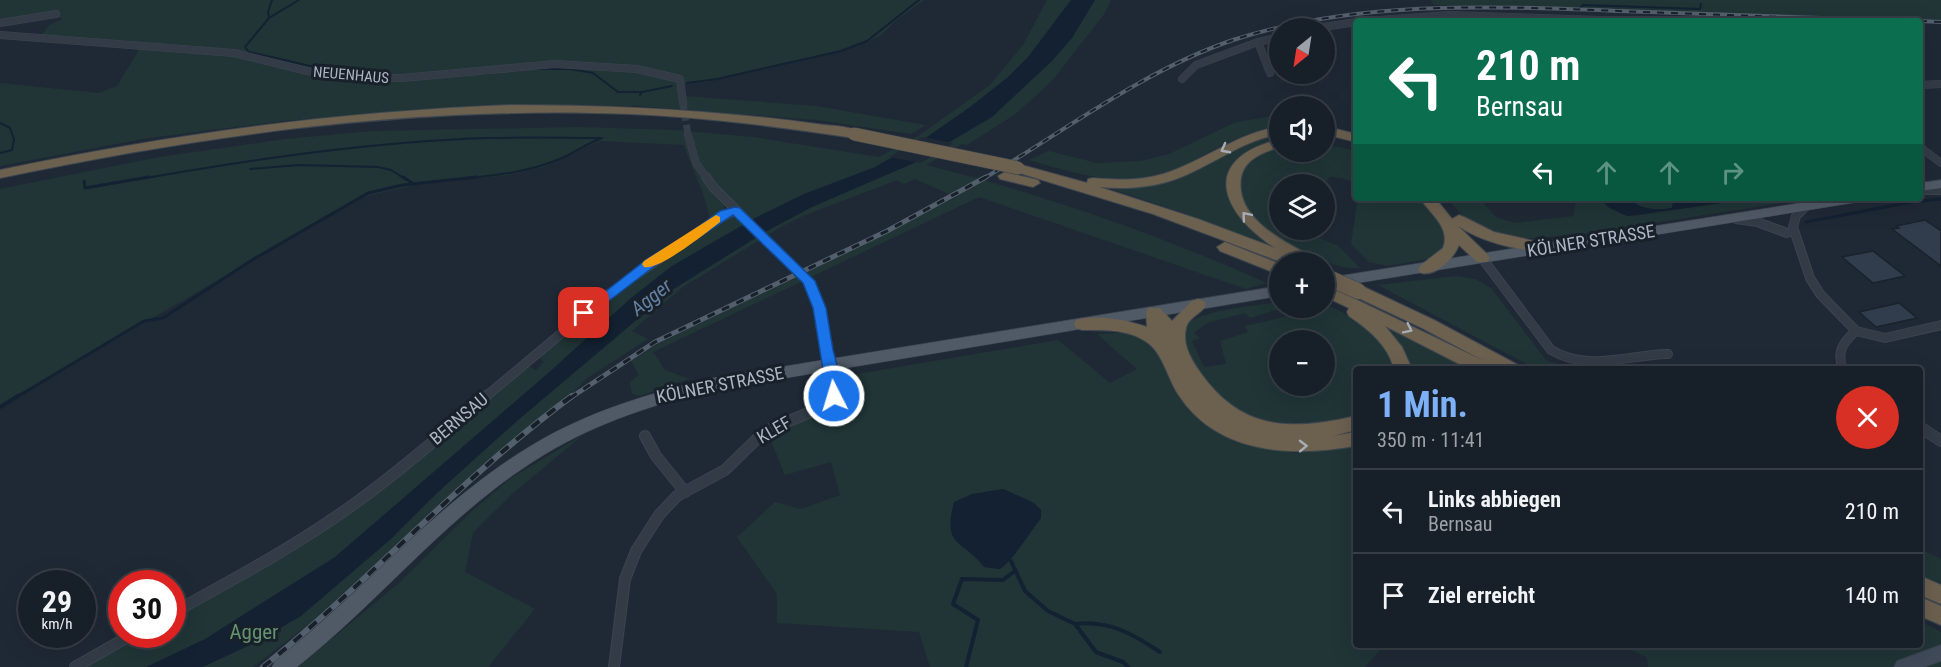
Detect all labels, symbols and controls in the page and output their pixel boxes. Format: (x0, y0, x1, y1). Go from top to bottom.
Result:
north arrow (1269, 18, 1335, 84)
map controls (1269, 18, 1335, 396)
text: 210 m (1476, 41, 1581, 90)
icon: left (1377, 42, 1455, 120)
street label: NEUENHAUS (312, 63, 390, 87)
text: Bernsau (1476, 91, 1563, 123)
button: sound (1269, 96, 1335, 162)
one-way arrow (1220, 141, 1231, 153)
icon: left (1527, 156, 1560, 189)
icon: ahead (1590, 156, 1623, 189)
icon: ahead (1653, 156, 1686, 189)
icon: right (1716, 156, 1749, 189)
button: layers (1269, 174, 1335, 240)
one-way arrow (1242, 212, 1253, 223)
street label: KÖLNER STRASSE (1526, 220, 1656, 261)
button: + (1269, 252, 1335, 318)
water label: Agger (625, 273, 677, 321)
pin (558, 287, 609, 338)
icon: arrive (567, 296, 600, 329)
one-way arrow (1401, 322, 1412, 334)
button: − (1269, 330, 1335, 396)
street label: KÖLNER STRASSE (655, 362, 785, 407)
position arrow (802, 364, 866, 428)
text: 1 Min. (1377, 384, 1468, 426)
button: close (1836, 386, 1899, 449)
street label: BERNSAU (425, 388, 492, 449)
street label: KLEF (753, 411, 795, 448)
text: 350 m · 11:41 (1377, 428, 1484, 452)
one-way arrow (1298, 439, 1307, 452)
text: Links abbiegen (1428, 487, 1561, 512)
icon: left (1377, 495, 1410, 528)
text: 210 m (1845, 499, 1899, 524)
text: Bernsau (1428, 512, 1492, 536)
speed limit sign: 30 (108, 570, 186, 648)
icon: arrive (1377, 579, 1410, 612)
text: Ziel erreicht (1428, 583, 1535, 608)
text: 140 m (1845, 583, 1899, 608)
text: 29 (42, 584, 72, 619)
text: km/h (42, 615, 72, 633)
park label: Agger (229, 620, 279, 644)

